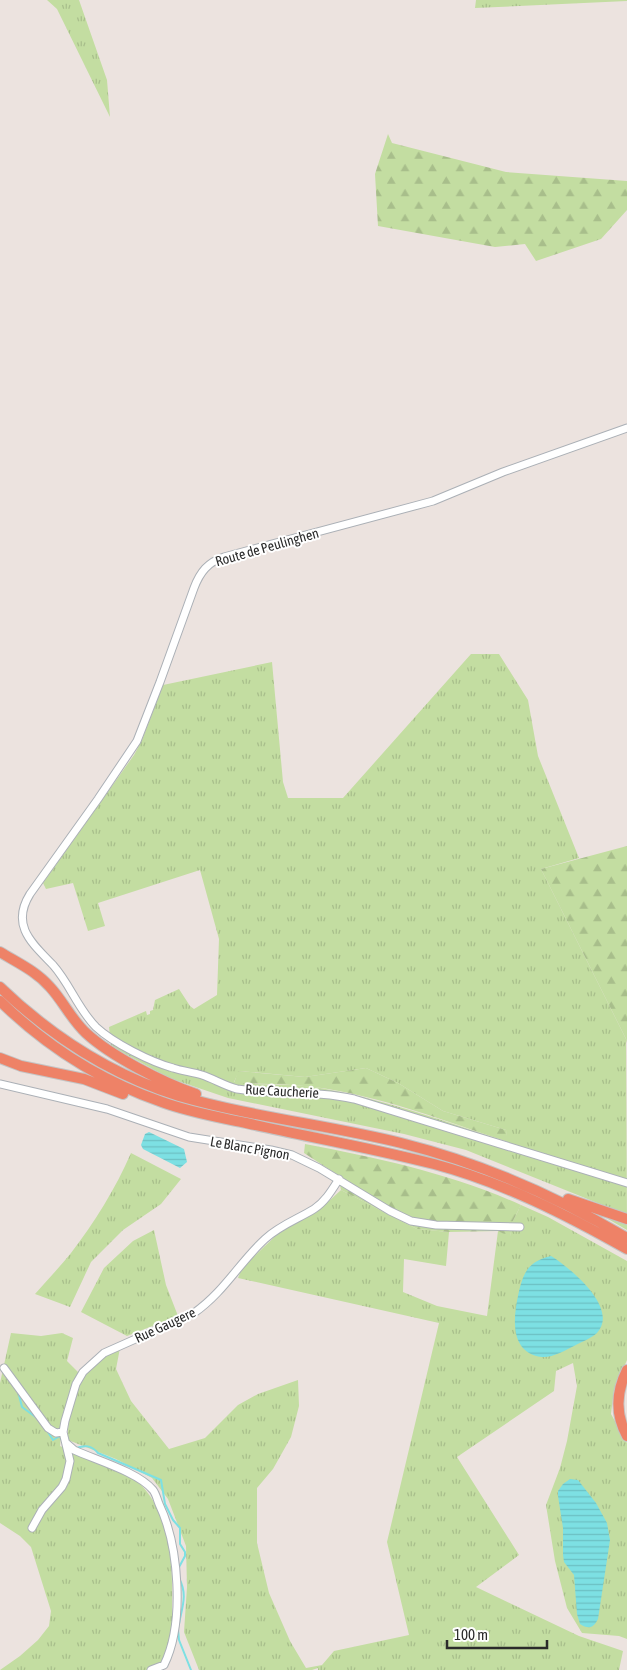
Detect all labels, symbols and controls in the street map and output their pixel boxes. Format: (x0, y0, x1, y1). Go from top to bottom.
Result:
street label: Route de Peulinghen (213, 525, 321, 569)
street label: Rue Caucherie (245, 1081, 319, 1101)
street label: Le Blanc Pignon (209, 1133, 291, 1163)
street label: Rue Gaugere (132, 1304, 198, 1346)
scale bar (447, 1618, 547, 1650)
text: 100 m (454, 1626, 488, 1643)

